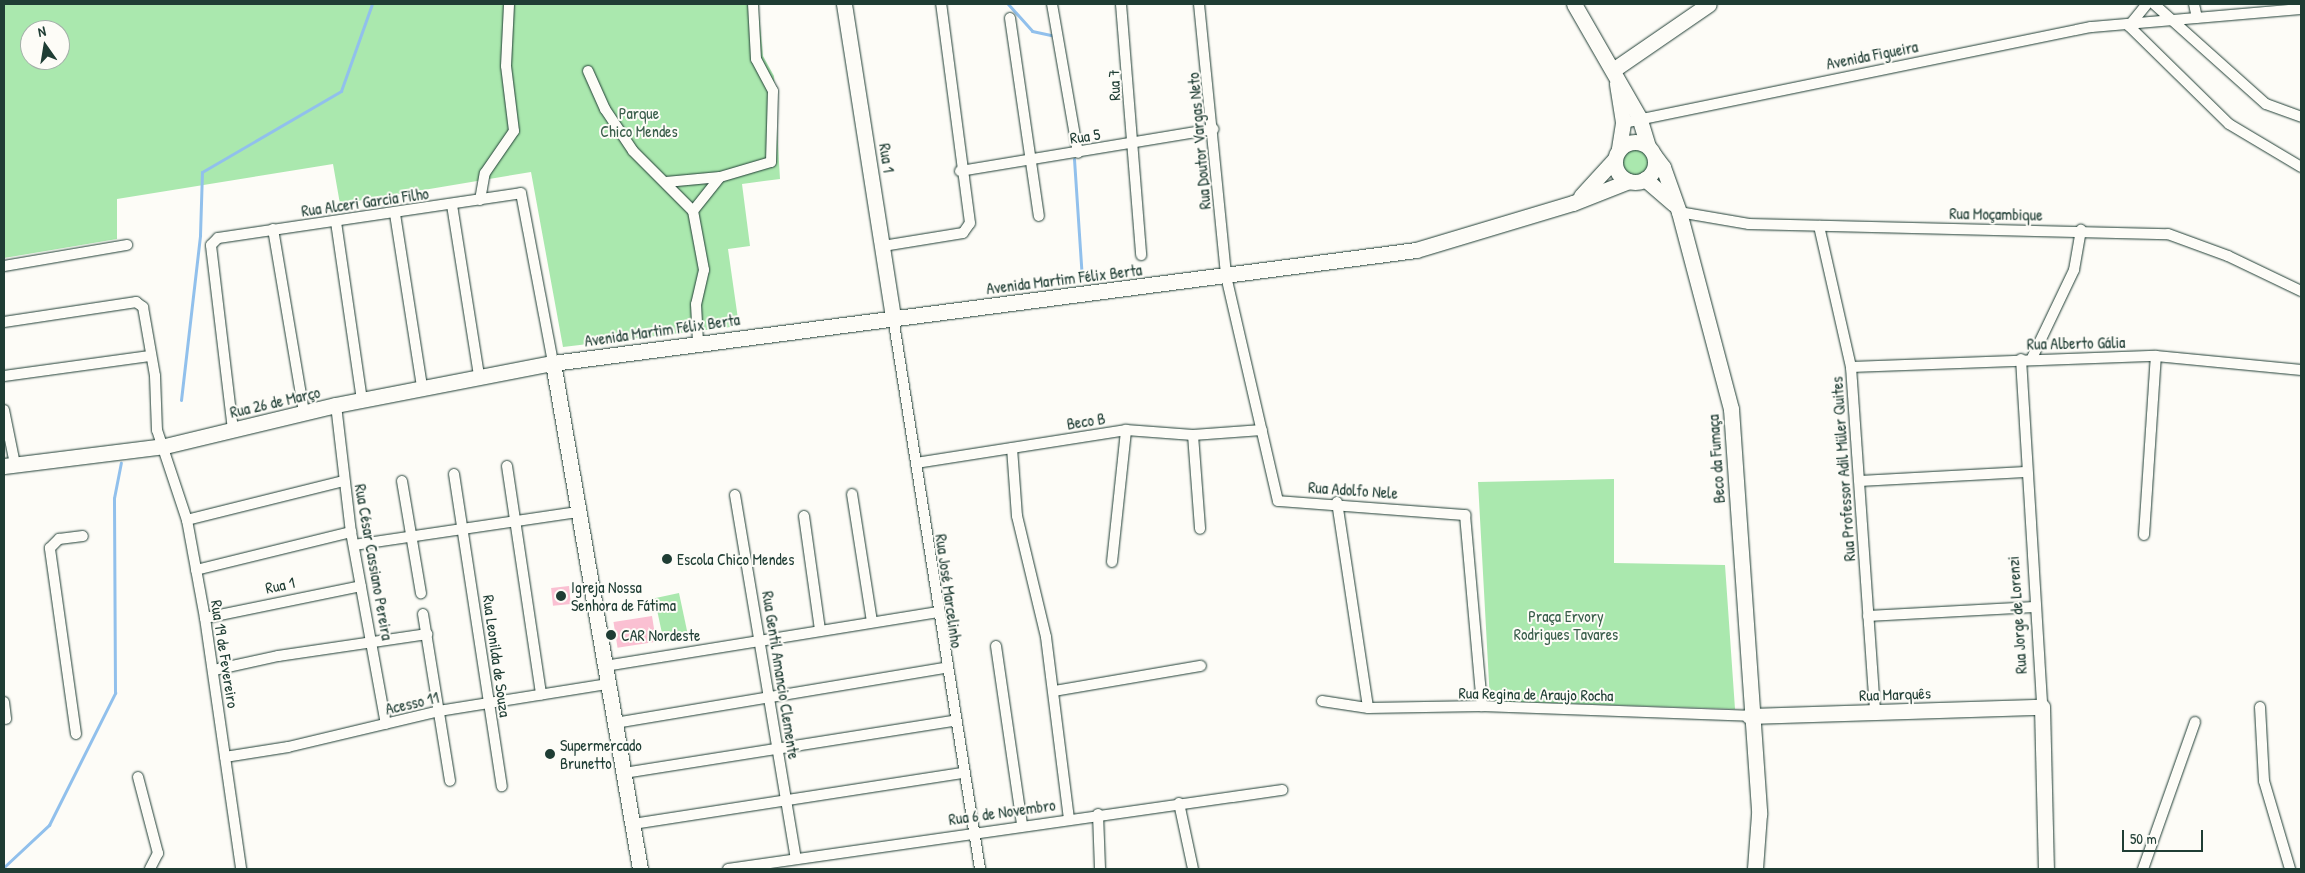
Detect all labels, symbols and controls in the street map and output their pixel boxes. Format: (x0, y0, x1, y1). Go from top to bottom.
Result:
north arrow (20, 20, 70, 70)
text: N (36, 21, 47, 41)
street label: Avenida Figueira (1824, 37, 1920, 73)
street label: Rua 7 (1104, 69, 1124, 101)
street label: Rua Doutor Vargas Neto (1183, 72, 1215, 210)
park label: Parque Chico Mendes (600, 103, 678, 141)
street label: Rua 5 (1069, 124, 1101, 148)
street label: Rua 1 (875, 142, 899, 174)
street label: Rua Alceri Garcia Filho (300, 184, 430, 220)
street label: Rua Moçambique (1949, 204, 2043, 224)
street label: Avenida Martim Félix Berta (985, 260, 1143, 298)
street label: Avenida Martim Félix Berta (583, 310, 741, 350)
street label: Rua Alberto Gália (2027, 333, 2125, 353)
street label: Rua Professor Adil Müler Quites (1827, 376, 1859, 562)
street label: Rua 26 de Março (228, 382, 322, 422)
street label: Beco B (1065, 408, 1107, 434)
street label: Beco da Fumaça (1703, 414, 1729, 504)
street label: Rua Adolfo Nele (1308, 477, 1398, 503)
street label: Rua César Cassiano Pereira (351, 482, 397, 642)
street label: Rua José Marcelinho (931, 533, 967, 649)
place label: Escola Chico Mendes (677, 549, 794, 569)
marker: Escola Chico Mendes (661, 553, 673, 565)
street label: Rua Jorge de Lorenzi (2003, 555, 2031, 675)
street label: Rua 1 (264, 573, 296, 597)
place label: Igreja Nossa Senhora de Fátima (571, 577, 676, 615)
marker: Igreja Nossa Senhora de Fátima (555, 590, 567, 602)
street label: Rua Gentil Amancio Clemente (758, 590, 804, 760)
street label: Rua Leonilda de Souza (479, 594, 515, 718)
street label: Rua 19 de Fevereiro (207, 599, 243, 709)
park label: Praça Ervory Rodrigues Tavares (1514, 606, 1618, 644)
place label: CAR Nordeste (621, 625, 700, 645)
marker: CAR Nordeste (605, 629, 617, 641)
street label: Rua Regina de Araujo Rocha (1458, 683, 1614, 705)
street label: Rua Marquês (1859, 683, 1931, 705)
street label: Acesso 11 (383, 688, 441, 718)
place label: Supermercado Brunetto (560, 735, 642, 773)
marker: Supermercado Brunetto (544, 748, 556, 760)
street label: Rua 6 de Novembro (947, 795, 1057, 829)
scale bar (2125, 820, 2206, 852)
text: 50 m (2130, 828, 2157, 849)

